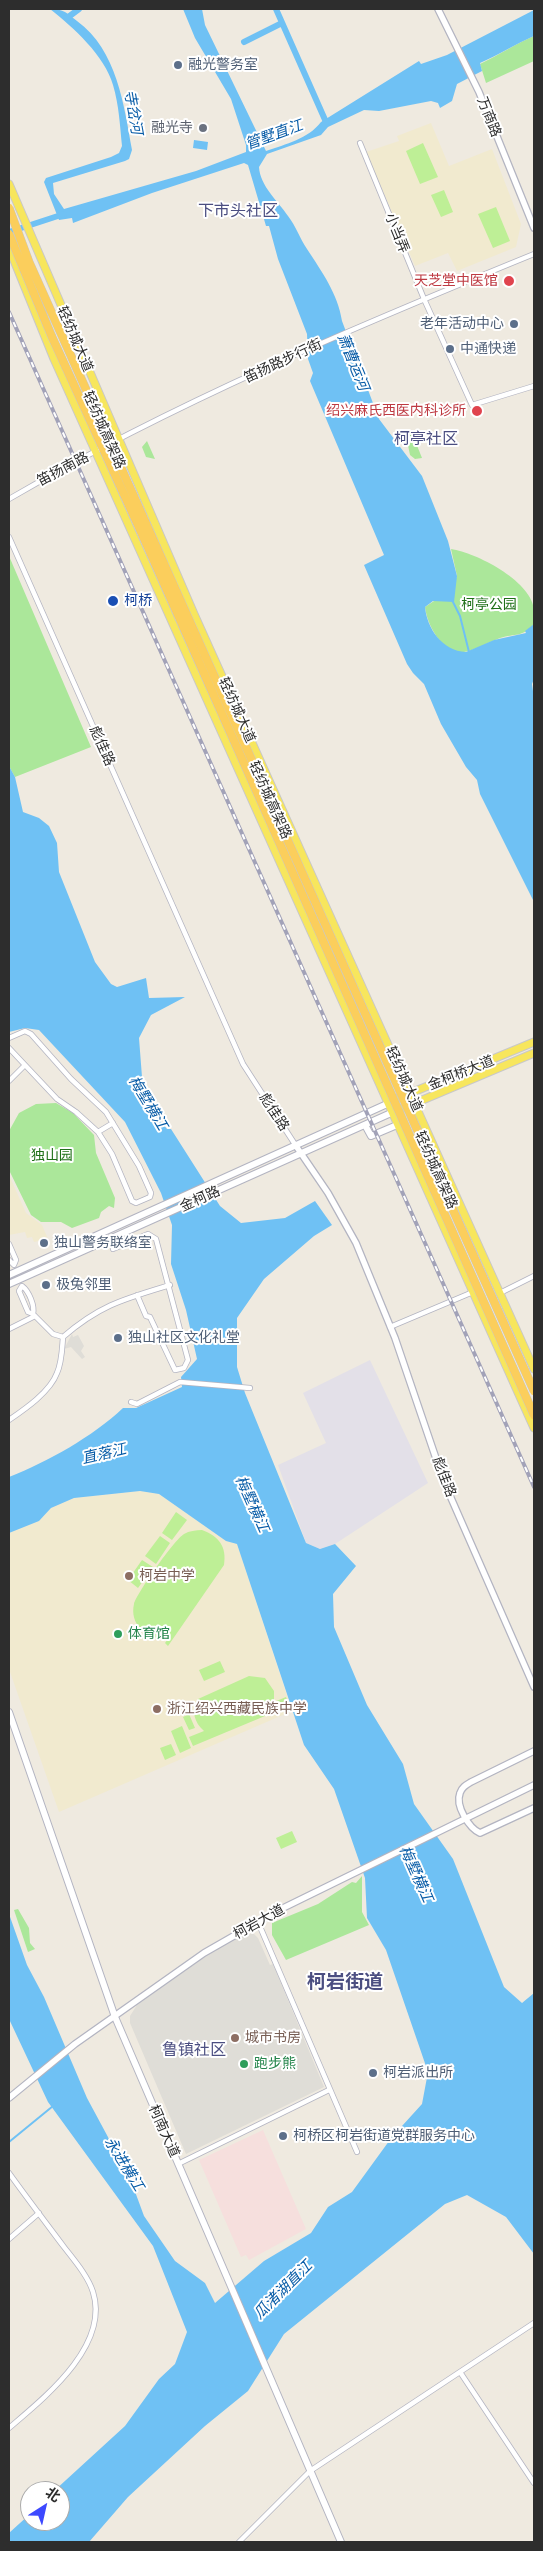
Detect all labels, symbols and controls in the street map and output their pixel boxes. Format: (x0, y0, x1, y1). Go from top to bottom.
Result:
place label: 融光警务室 (188, 57, 258, 73)
marker: 融光警务室 (172, 59, 184, 71)
water label: 寺岔河 (120, 88, 146, 136)
street label: 万商路 (473, 94, 505, 140)
water label: 管墅直江 (243, 116, 305, 154)
place label: 融光寺 (151, 120, 193, 136)
marker: 融光寺 (197, 122, 209, 134)
district label: 下市头社区 (198, 201, 278, 221)
street label: 小当弄 (381, 210, 413, 256)
place label: 天芝堂中医馆 (414, 273, 498, 289)
marker: 天芝堂中医馆 (502, 274, 516, 288)
street label: 轻纺城大道 (54, 304, 96, 374)
place label: 老年活动中心 (420, 316, 504, 332)
marker: 老年活动中心 (508, 318, 520, 330)
water label: 萧曹运河 (333, 331, 373, 393)
street label: 笛扬路步行街 (241, 336, 325, 386)
place label: 中通快递 (460, 341, 516, 357)
marker: 中通快递 (444, 343, 456, 355)
street label: 轻纺城高架路 (79, 388, 129, 472)
place label: 绍兴麻氏西医内科诊所 (326, 403, 466, 419)
marker: 绍兴麻氏西医内科诊所 (470, 404, 484, 418)
district label: 柯亭社区 (394, 429, 458, 449)
street label: 笛扬南路 (34, 448, 92, 490)
place label: 柯桥 (124, 593, 152, 609)
marker: 柯桥 (106, 594, 120, 608)
park label: 柯亭公园 (461, 597, 517, 613)
street label: 轻纺城大道 (215, 675, 259, 745)
street label: 彪佳路 (86, 723, 118, 769)
street label: 轻纺城高架路 (245, 758, 295, 842)
street label: 轻纺城大道 (382, 1044, 426, 1114)
street label: 金柯桥大道 (425, 1052, 497, 1094)
water label: 梅墅横江 (125, 1073, 171, 1133)
street label: 彪佳路 (256, 1090, 292, 1134)
street label: 轻纺城高架路 (411, 1128, 461, 1212)
park label: 独山园 (31, 1148, 73, 1164)
street label: 金柯路 (177, 1183, 223, 1215)
place label: 独山警务联络室 (54, 1235, 152, 1251)
marker: 独山警务联络室 (38, 1237, 50, 1249)
place label: 极兔邻里 (56, 1277, 112, 1293)
marker: 极兔邻里 (40, 1279, 52, 1291)
place label: 独山社区文化礼堂 (128, 1330, 240, 1346)
marker: 独山社区文化礼堂 (112, 1332, 124, 1344)
water label: 直落江 (80, 1440, 128, 1468)
street label: 彪佳路 (429, 1454, 459, 1500)
water label: 梅墅横江 (232, 1473, 272, 1535)
place label: 柯岩中学 (139, 1568, 195, 1584)
marker: 柯岩中学 (123, 1570, 135, 1582)
place label: 体育馆 (128, 1626, 170, 1642)
marker: 体育馆 (112, 1628, 124, 1640)
place label: 浙江绍兴西藏民族中学 (167, 1701, 307, 1717)
marker: 浙江绍兴西藏民族中学 (151, 1703, 163, 1715)
water label: 梅墅横江 (396, 1843, 436, 1905)
street label: 柯岩大道 (230, 1901, 288, 1943)
district label: 柯岩街道 (307, 1971, 383, 1993)
place label: 城市书房 (245, 2030, 301, 2046)
marker: 城市书房 (229, 2032, 241, 2044)
district label: 鲁镇社区 (162, 2040, 226, 2060)
place label: 跑步熊 (254, 2056, 296, 2072)
marker: 跑步熊 (238, 2058, 250, 2070)
place label: 柯岩派出所 (383, 2065, 453, 2081)
marker: 柯岩派出所 (367, 2067, 379, 2079)
street label: 柯南大道 (145, 2102, 183, 2160)
place label: 柯桥区柯岩街道党群服务中心 (293, 2128, 475, 2144)
marker: 柯桥区柯岩街道党群服务中心 (277, 2130, 289, 2142)
water label: 永进横江 (100, 2134, 148, 2194)
water label: 瓜渚湖直江 (250, 2257, 316, 2323)
north arrow (20, 2481, 70, 2531)
text: 北 (43, 2484, 63, 2505)

